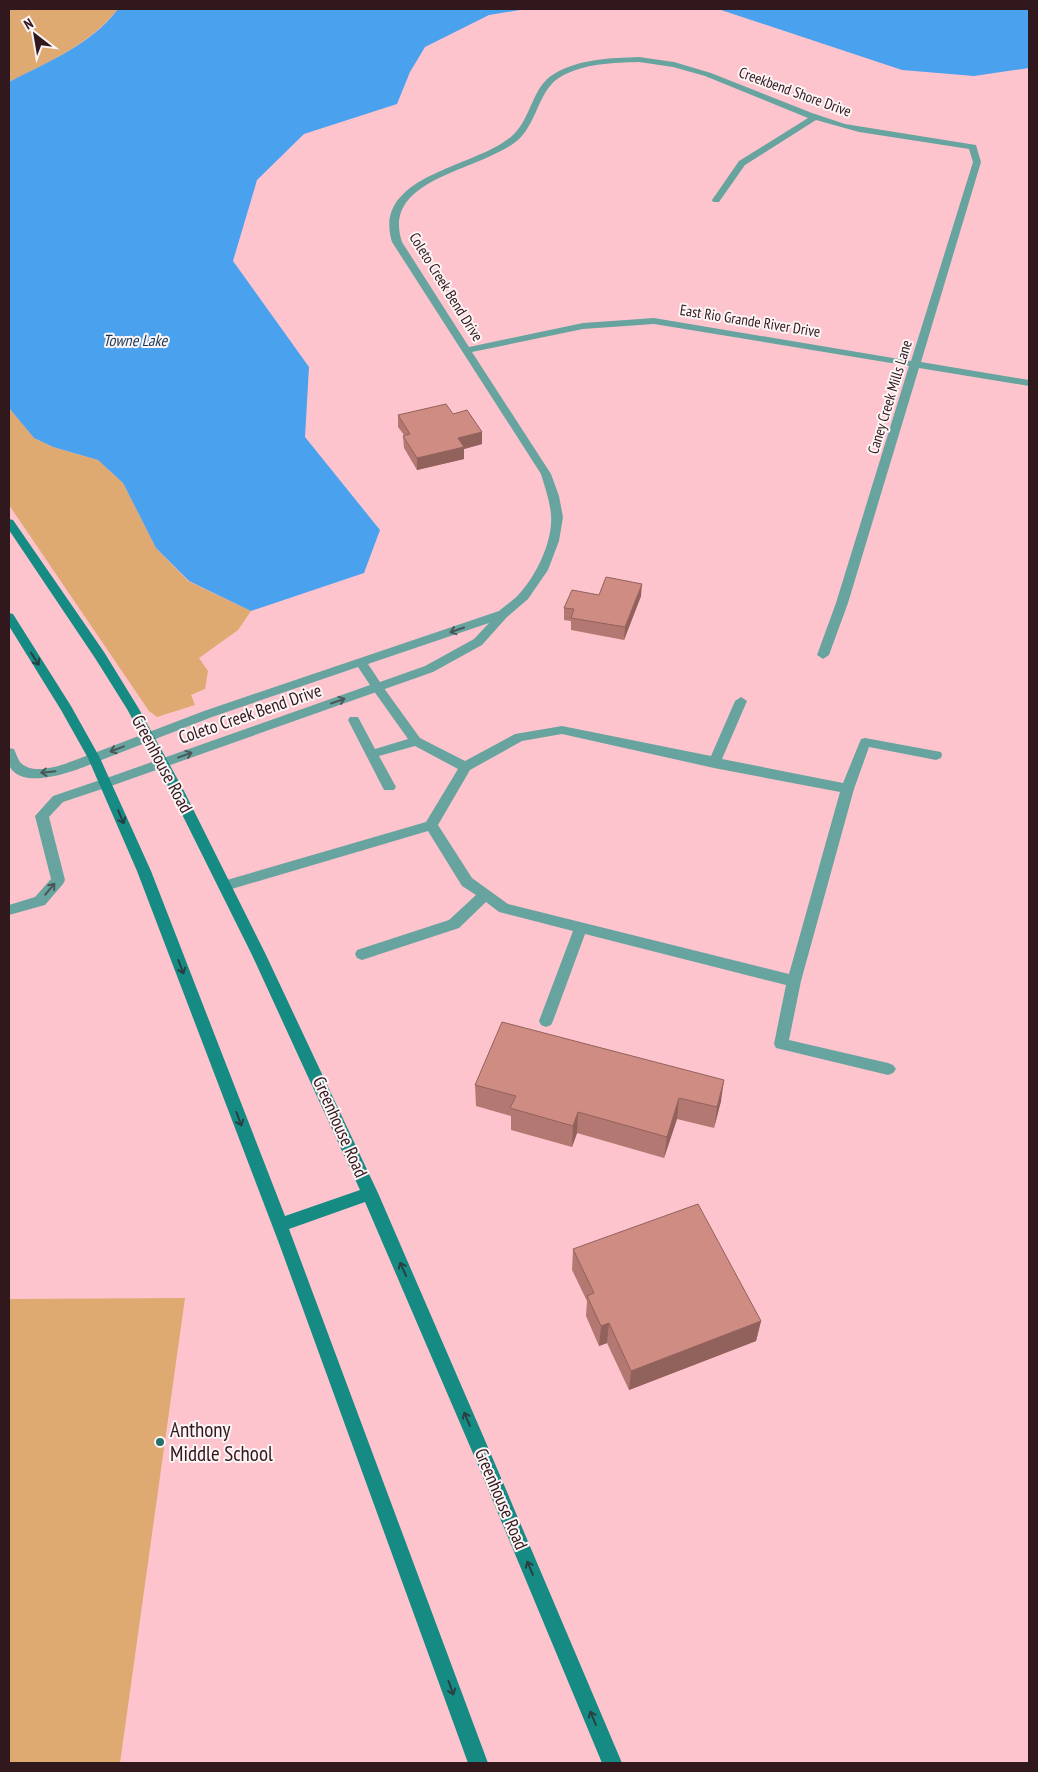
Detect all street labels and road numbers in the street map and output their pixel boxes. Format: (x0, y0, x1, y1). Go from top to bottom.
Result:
street label: Creekbend Shore Drive (736, 62, 854, 121)
street label: Coleto Creek Bend Drive (405, 229, 488, 345)
street label: East Rio Grande River Drive (679, 300, 822, 341)
street label: Caney Creek Mills Lane (863, 338, 916, 456)
street label: Coleto Creek Bend Drive (175, 678, 324, 749)
street label: Greenhouse Road (127, 711, 198, 817)
street label: Greenhouse Road (308, 1073, 373, 1181)
street label: Greenhouse Road (470, 1445, 533, 1553)

